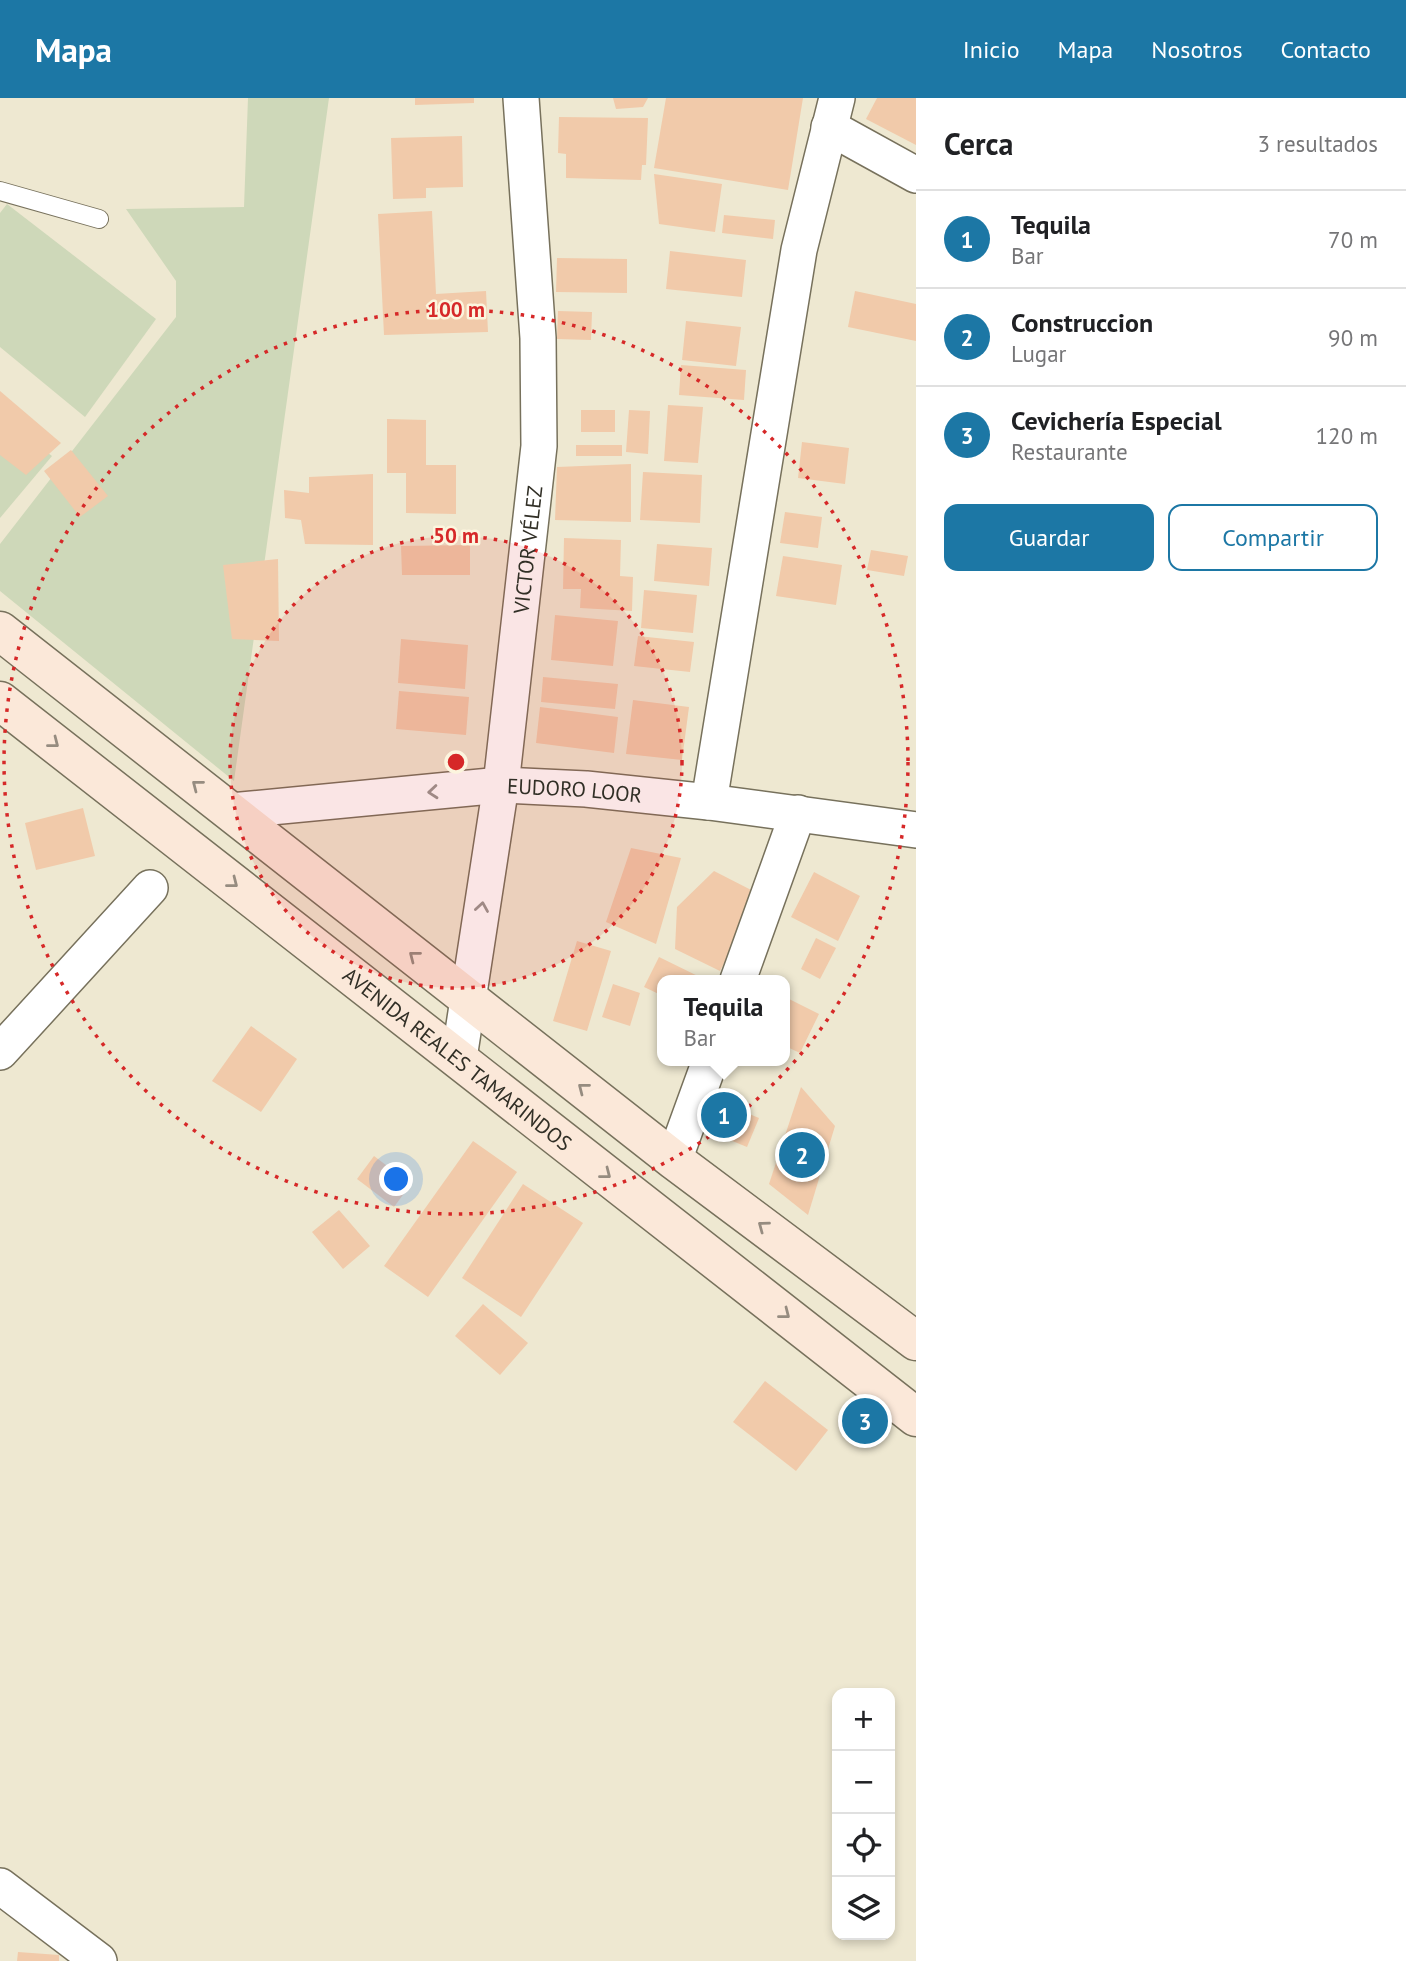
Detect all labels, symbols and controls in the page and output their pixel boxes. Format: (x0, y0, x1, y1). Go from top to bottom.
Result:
text: Mapa (35, 28, 112, 71)
text: Inicio (963, 34, 1020, 65)
text: Mapa (1058, 34, 1113, 65)
text: Nosotros (1151, 34, 1243, 65)
text: Contacto (1281, 34, 1371, 65)
text: Cerca (944, 124, 1013, 163)
text: 3 resultados (1257, 129, 1378, 158)
text: Tequila (1011, 208, 1091, 241)
text: 1 (960, 225, 974, 254)
text: 70 m (1328, 225, 1378, 254)
text: Bar (1011, 241, 1044, 270)
text: 100 m (427, 296, 485, 323)
text: Construccion (1011, 306, 1153, 339)
text: 2 (960, 323, 974, 352)
text: 90 m (1328, 323, 1378, 352)
text: Lugar (1011, 339, 1066, 368)
text: Cevichería Especial (1011, 404, 1222, 437)
text: 3 (960, 421, 974, 450)
text: 120 m (1316, 421, 1378, 450)
text: Restaurante (1011, 437, 1128, 466)
street label: VICTOR VÉLEZ (507, 484, 548, 616)
button: Guardar (944, 504, 1154, 571)
button: Compartir (1168, 504, 1378, 571)
text: 50 m (433, 522, 479, 549)
one-way arrow (46, 735, 59, 748)
centre of rings (444, 750, 468, 774)
street label: EUDORO LOOR (506, 772, 643, 808)
one-way arrow (192, 780, 205, 793)
one-way arrow (428, 784, 439, 799)
one-way arrow (226, 874, 238, 887)
one-way arrow (474, 901, 489, 913)
one-way arrow (410, 952, 423, 964)
street label: AVENIDA REALES TAMARINDOS (338, 961, 578, 1157)
popup (657, 975, 790, 1066)
text: Tequila (684, 990, 763, 1023)
text: Bar (684, 1023, 716, 1052)
one-way arrow (578, 1084, 590, 1097)
pin: 1 (701, 1089, 747, 1141)
pin: 2 (779, 1129, 825, 1181)
your location (379, 1162, 413, 1196)
one-way arrow (598, 1165, 610, 1178)
one-way arrow (759, 1222, 771, 1235)
one-way arrow (777, 1306, 789, 1319)
pin: 3 (842, 1395, 888, 1447)
map controls (832, 1688, 895, 1940)
button: + (832, 1688, 895, 1751)
button: − (832, 1751, 895, 1814)
button: locate (832, 1814, 895, 1877)
button: layers (832, 1877, 895, 1940)

